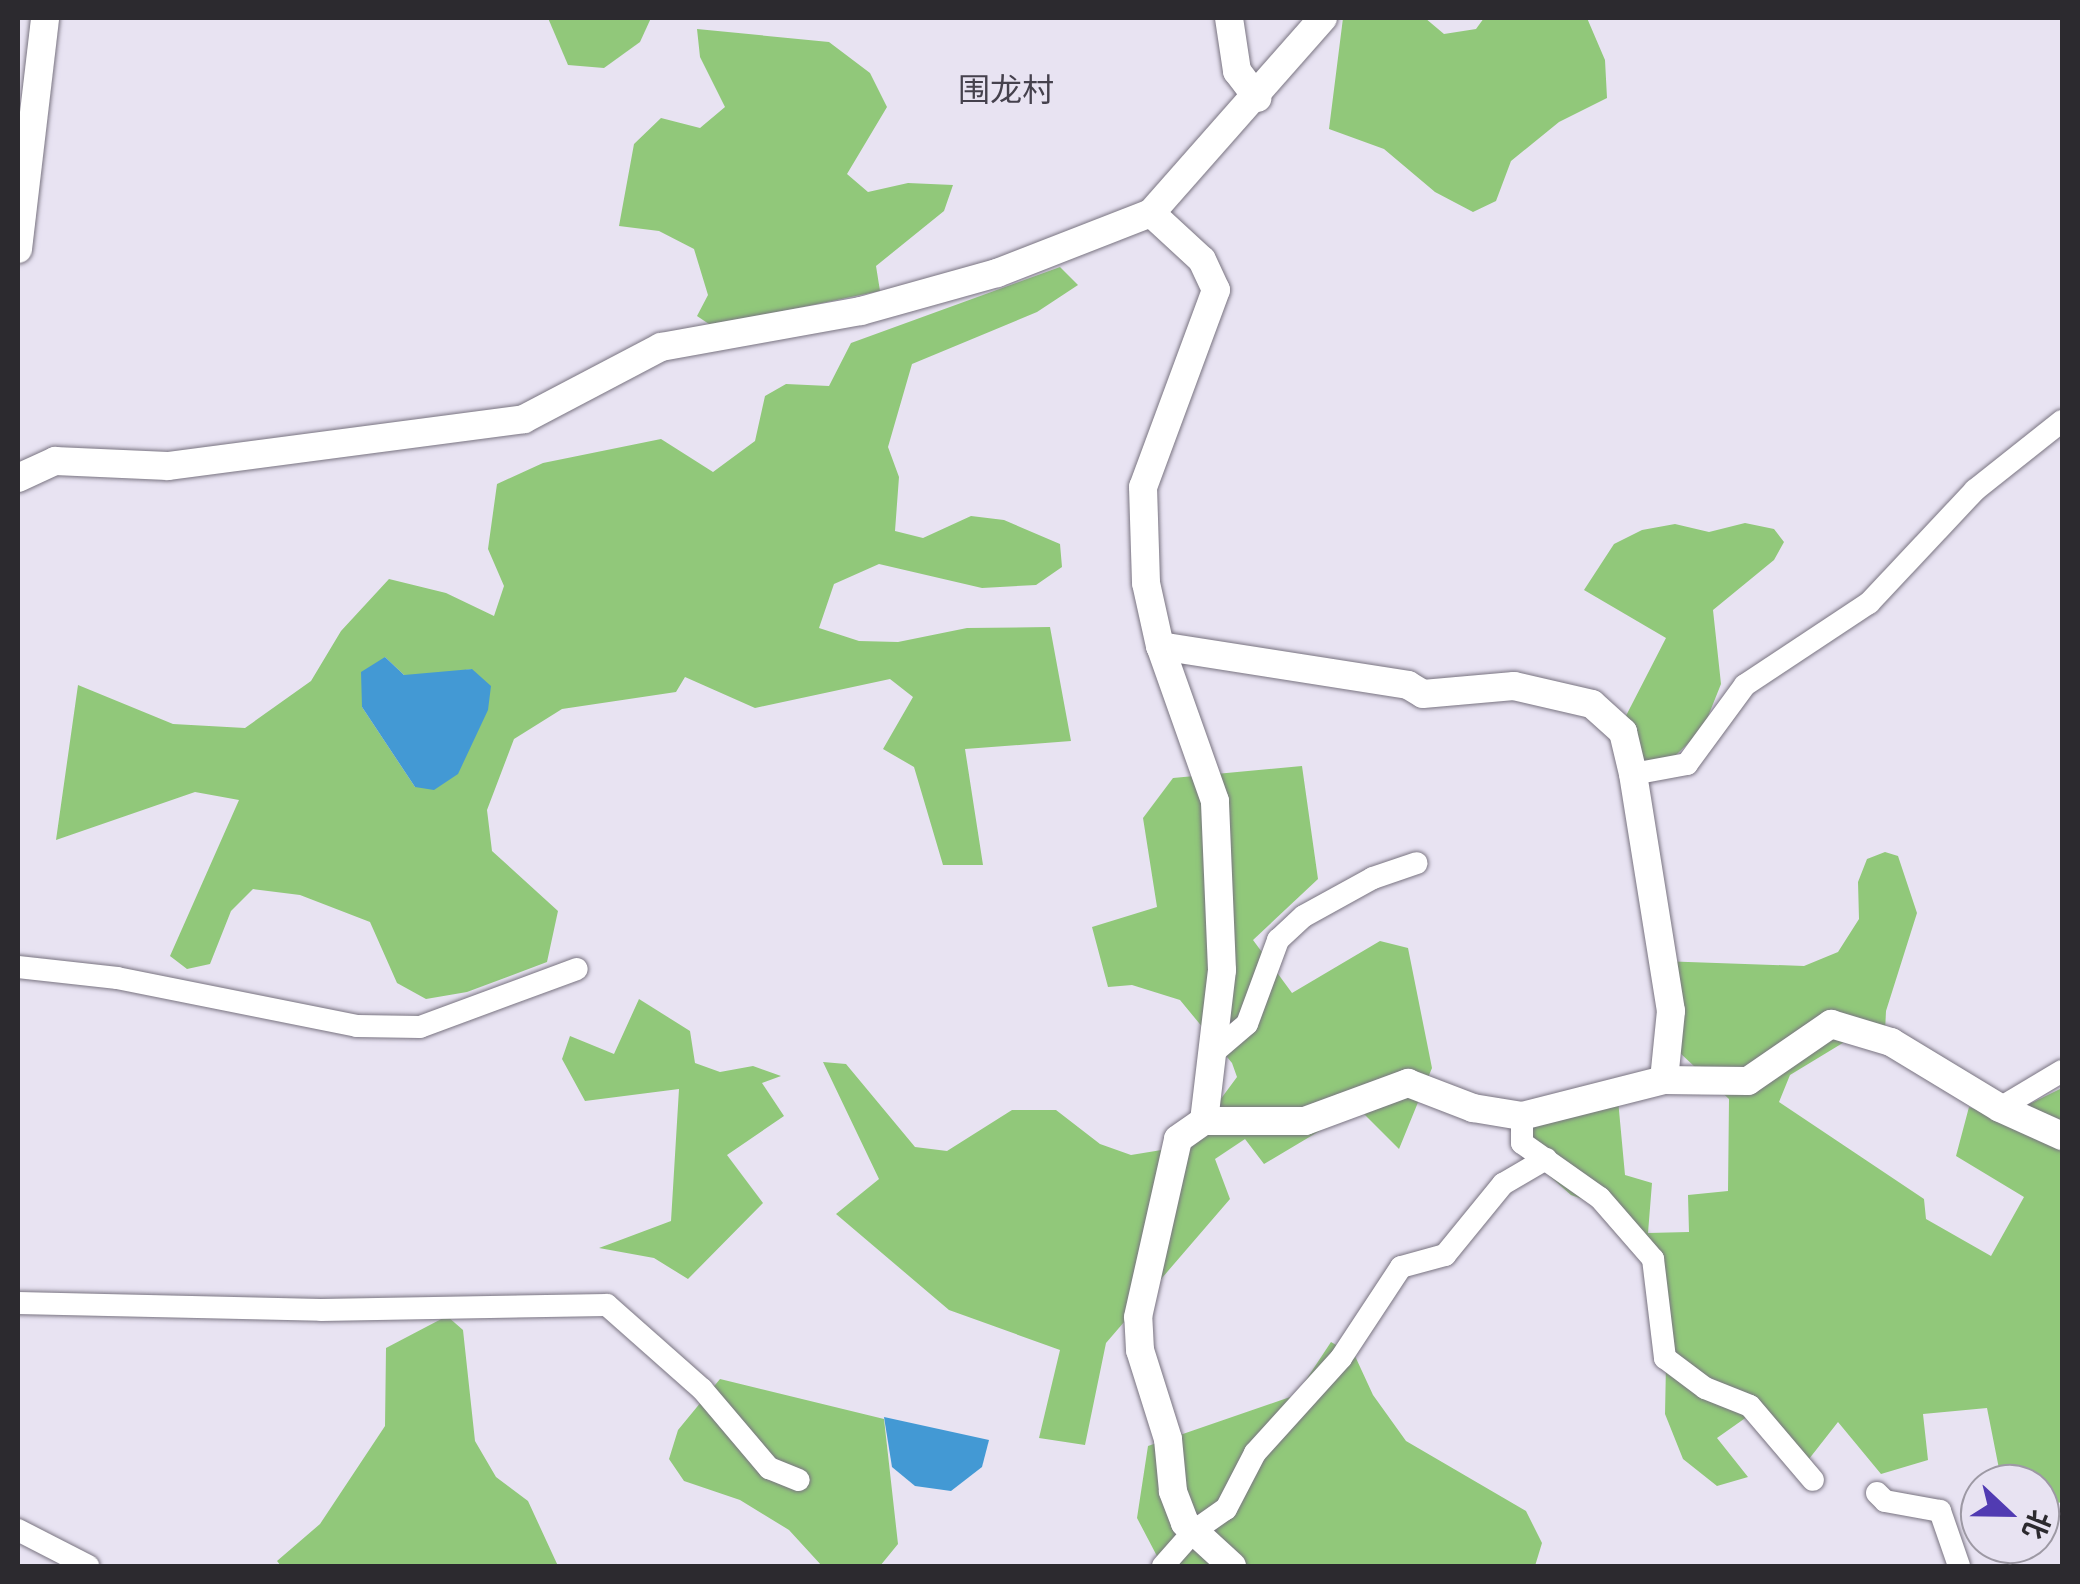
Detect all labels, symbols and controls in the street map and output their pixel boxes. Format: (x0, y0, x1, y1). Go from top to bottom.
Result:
district label: 围龙村 (958, 72, 1054, 110)
north arrow (1960, 1464, 2060, 1564)
text: 北 (2013, 1504, 2059, 1545)

